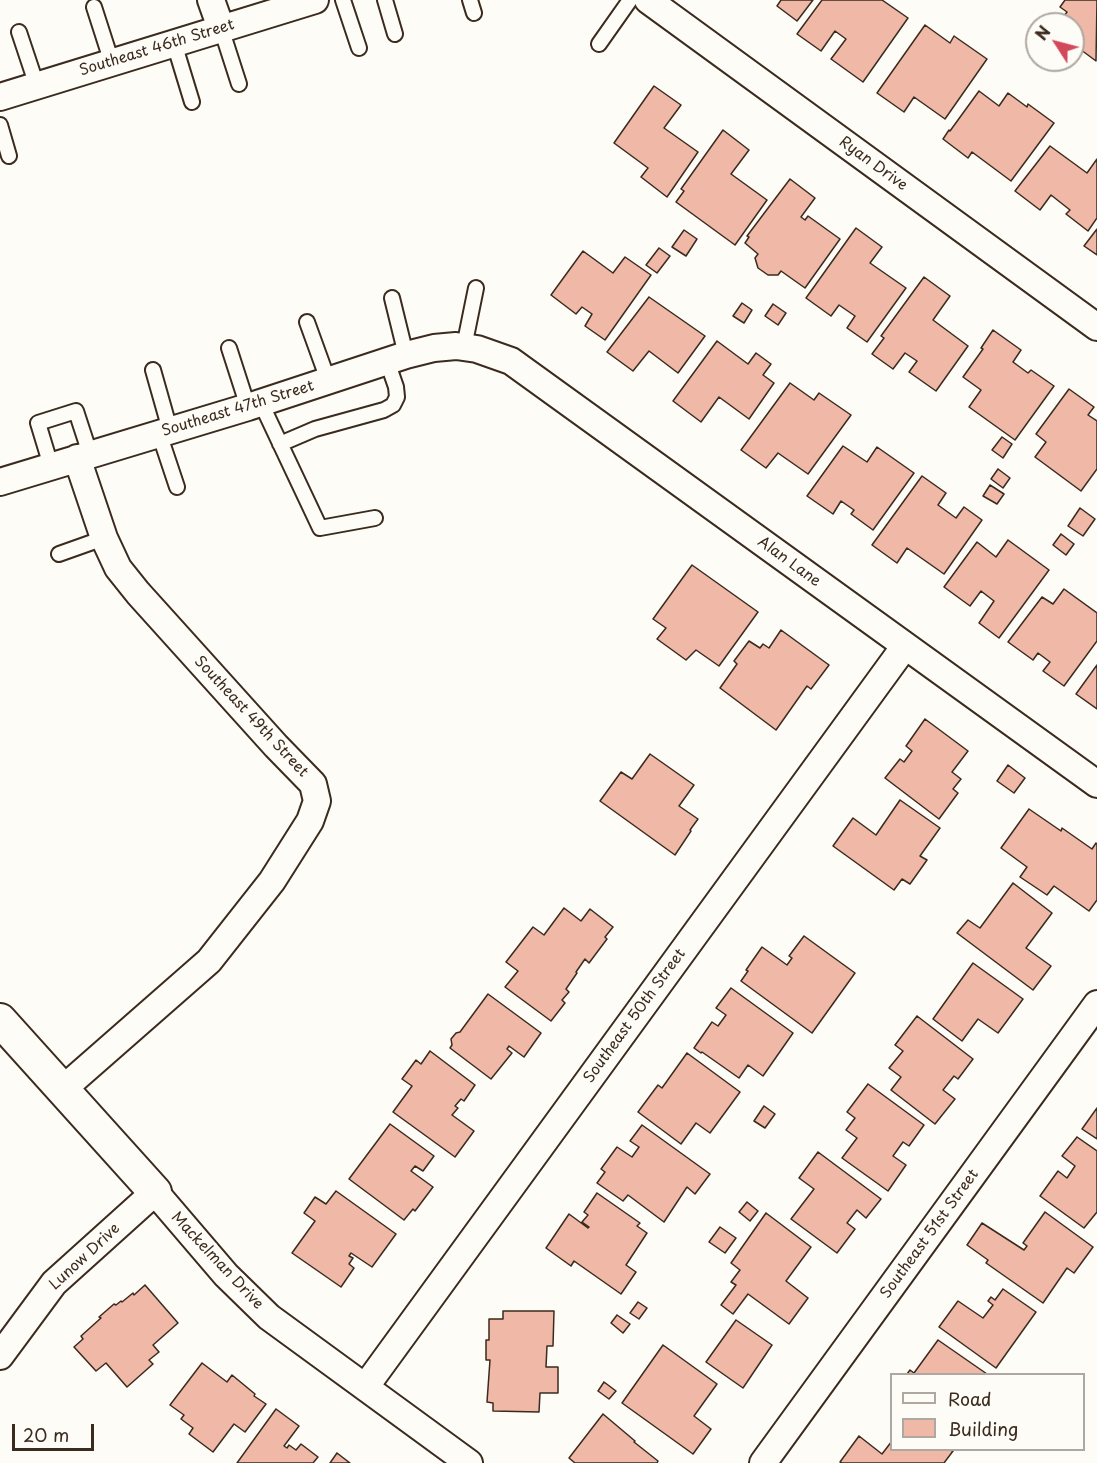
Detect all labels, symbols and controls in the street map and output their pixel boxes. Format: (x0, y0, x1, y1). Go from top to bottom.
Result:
north arrow (1025, 12, 1085, 72)
street label: Southeast 46th Street (77, 16, 237, 80)
text: N (1029, 20, 1055, 45)
street label: Ryan Drive (835, 133, 911, 195)
street label: Southeast 47th Street (160, 377, 316, 441)
street label: Alan Lane (754, 533, 824, 591)
street label: Southeast 49th Street (190, 653, 312, 781)
street label: Southeast 50th Street (580, 945, 690, 1087)
street label: Southeast 51st Street (877, 1166, 983, 1302)
street label: Mackelman Drive (167, 1209, 267, 1313)
street label: Lunow Drive (46, 1220, 124, 1294)
legend (890, 1373, 1085, 1451)
text: Road (948, 1385, 992, 1412)
scale bar (15, 1412, 98, 1450)
text: Building (948, 1415, 1018, 1442)
text: 20 m (23, 1421, 69, 1448)

